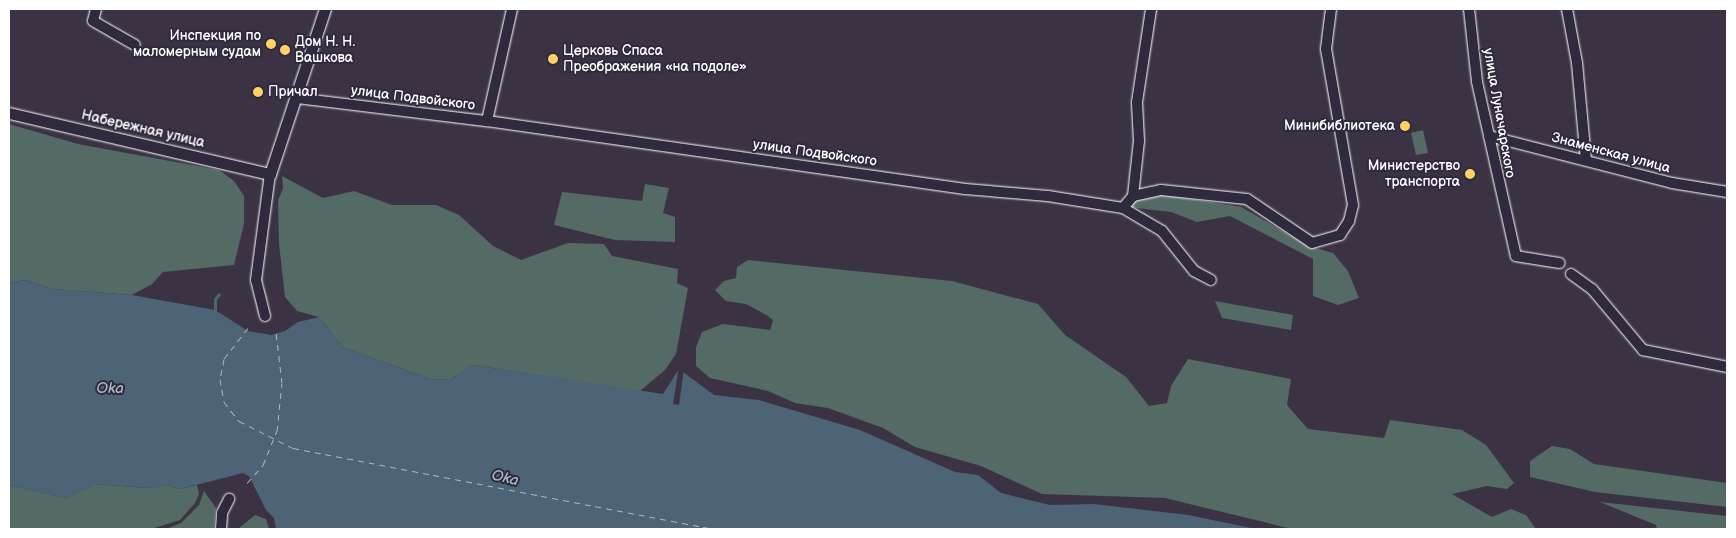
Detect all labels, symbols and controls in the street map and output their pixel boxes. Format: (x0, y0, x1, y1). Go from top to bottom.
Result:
place label: Инспекция по маломерным судам (133, 28, 261, 60)
place label: Дом Н. Н. Вашкова (295, 34, 355, 66)
marker: Инспекция по маломерным судам (265, 38, 277, 50)
place label: Церковь Спаса Преображения «на подоле» (563, 43, 747, 75)
marker: Дом Н. Н. Вашкова (279, 44, 291, 56)
street label: улица Луначарского (1479, 47, 1519, 179)
marker: Церковь Спаса Преображения «на подоле» (547, 53, 559, 65)
street label: улица Подвойского (350, 82, 476, 114)
place label: Причал (268, 84, 318, 100)
marker: Причал (252, 86, 264, 98)
street label: Набережная улица (80, 107, 206, 151)
place label: Минибиблиотека (1284, 118, 1395, 134)
marker: Минибиблиотека (1399, 120, 1411, 132)
street label: Знаменская улица (1550, 129, 1672, 177)
street label: улица Подвойского (752, 136, 878, 170)
place label: Министерство транспорта (1368, 158, 1460, 190)
marker: Министерство транспорта (1464, 168, 1476, 180)
water label: Oka (96, 380, 124, 398)
water label: Oka (490, 466, 520, 490)

